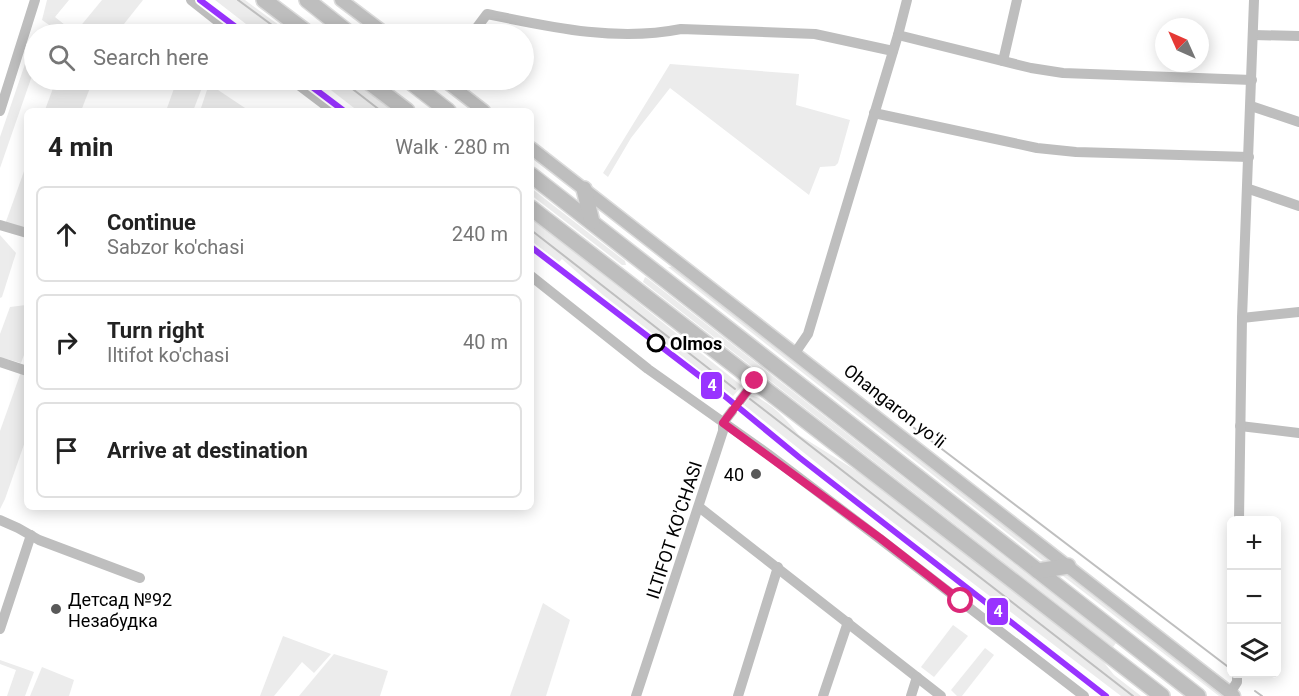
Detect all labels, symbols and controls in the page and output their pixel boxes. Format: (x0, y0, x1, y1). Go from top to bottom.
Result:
north arrow (1155, 18, 1209, 72)
search box (24, 24, 534, 90)
icon: search (45, 41, 78, 74)
text: Search here (93, 45, 209, 70)
text: 4 min (48, 132, 113, 162)
text: Walk · 280 m (395, 135, 510, 159)
text: Continue (107, 210, 196, 235)
icon: ahead (50, 218, 83, 251)
text: 240 m (452, 222, 508, 246)
text: Sabzor ko'chasi (107, 235, 244, 259)
text: Turn right (107, 318, 204, 343)
icon: right (50, 326, 83, 359)
text: 40 m (463, 330, 508, 354)
place label: Olmos (670, 333, 722, 354)
marker: Olmos (647, 334, 665, 352)
text: Iltifot ko'chasi (107, 343, 229, 367)
street label: Ohangaron yoʻli (840, 360, 950, 452)
route end (741, 367, 767, 393)
line badge: 4 (700, 371, 723, 400)
text: 4 (707, 376, 717, 395)
icon: arrive (50, 434, 83, 467)
text: Arrive at destination (107, 438, 308, 463)
street label: ILTIFOT KO'CHASI (642, 459, 706, 601)
place label: 40 (724, 464, 744, 485)
marker: 40 (749, 467, 763, 481)
map controls (1227, 516, 1281, 678)
button: + (1227, 516, 1281, 570)
button: − (1227, 570, 1281, 624)
route start (947, 587, 973, 613)
place label: Детсад №92 Незабудка (68, 589, 172, 631)
line badge: 4 (986, 597, 1009, 626)
marker: Детсад №92 Незабудка (49, 602, 63, 616)
text: 4 (993, 602, 1003, 621)
button: layers (1227, 624, 1281, 678)

